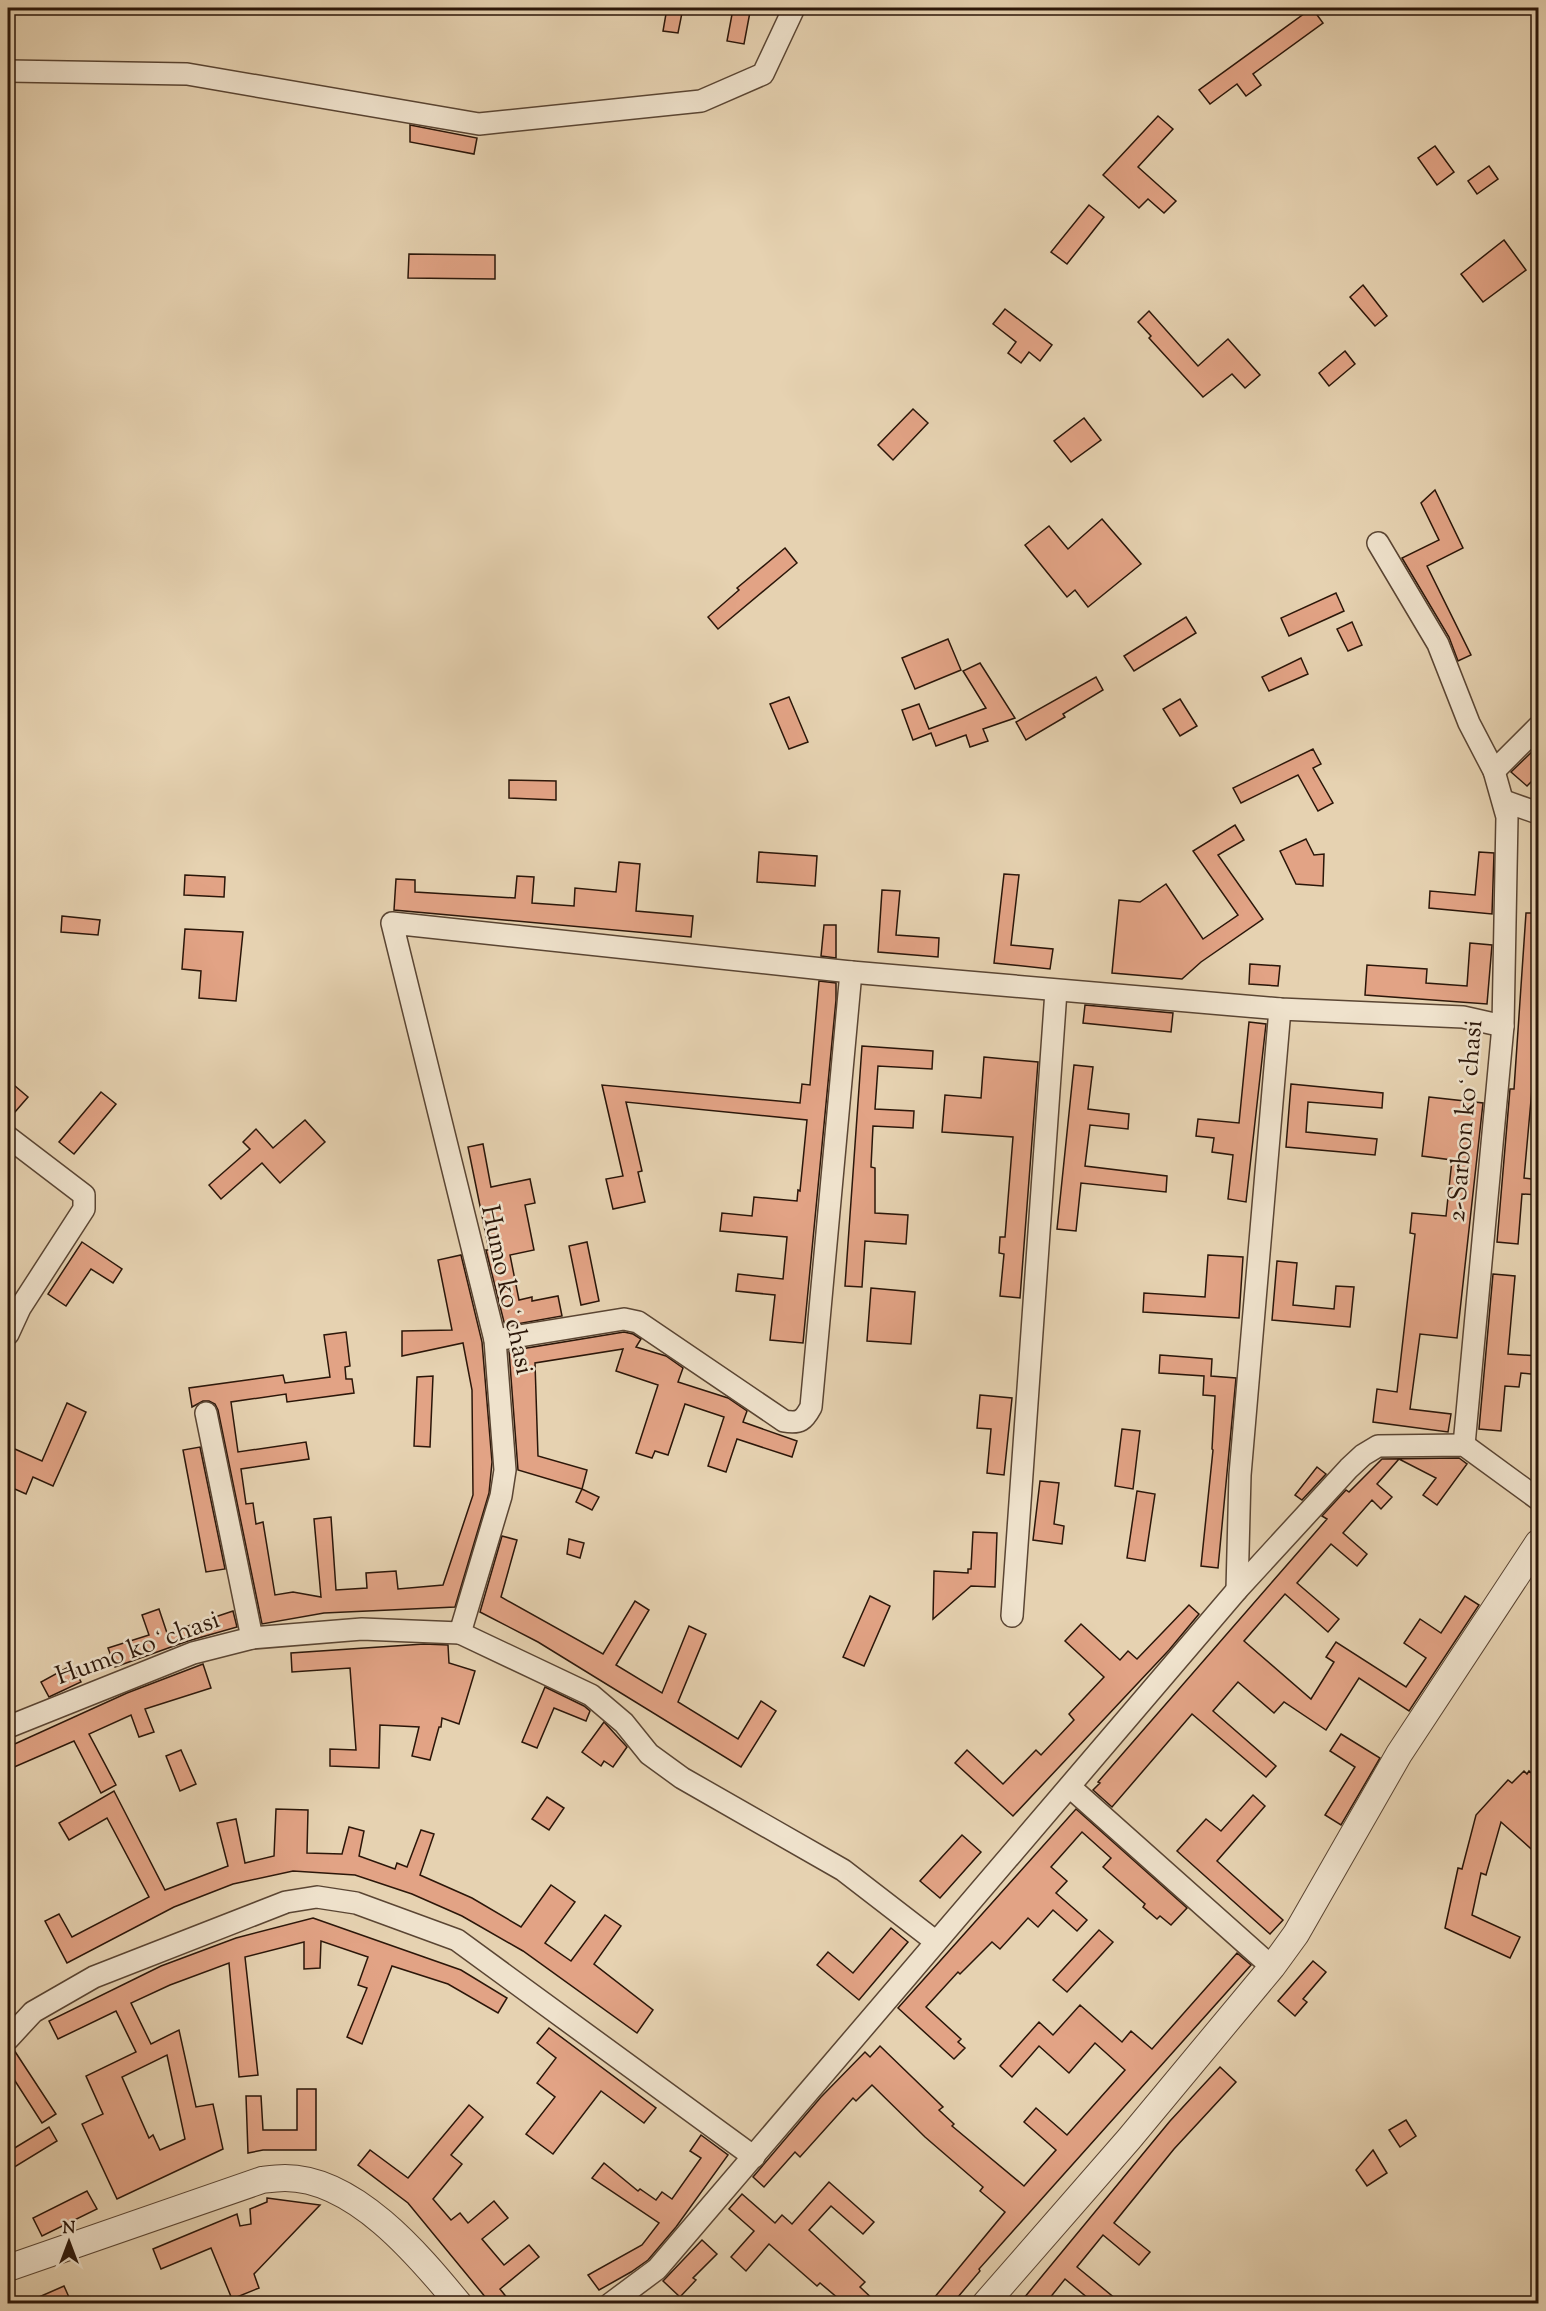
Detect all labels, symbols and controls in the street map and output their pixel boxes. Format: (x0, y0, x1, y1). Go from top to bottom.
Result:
street label: 2-Sarbon koʻchasi (1439, 1018, 1493, 1224)
street label: Humo koʻchasi (470, 1202, 542, 1378)
street label: Humo koʻchasi (51, 1602, 225, 1696)
north arrow (39, 2212, 99, 2272)
text: N (63, 2218, 76, 2241)

